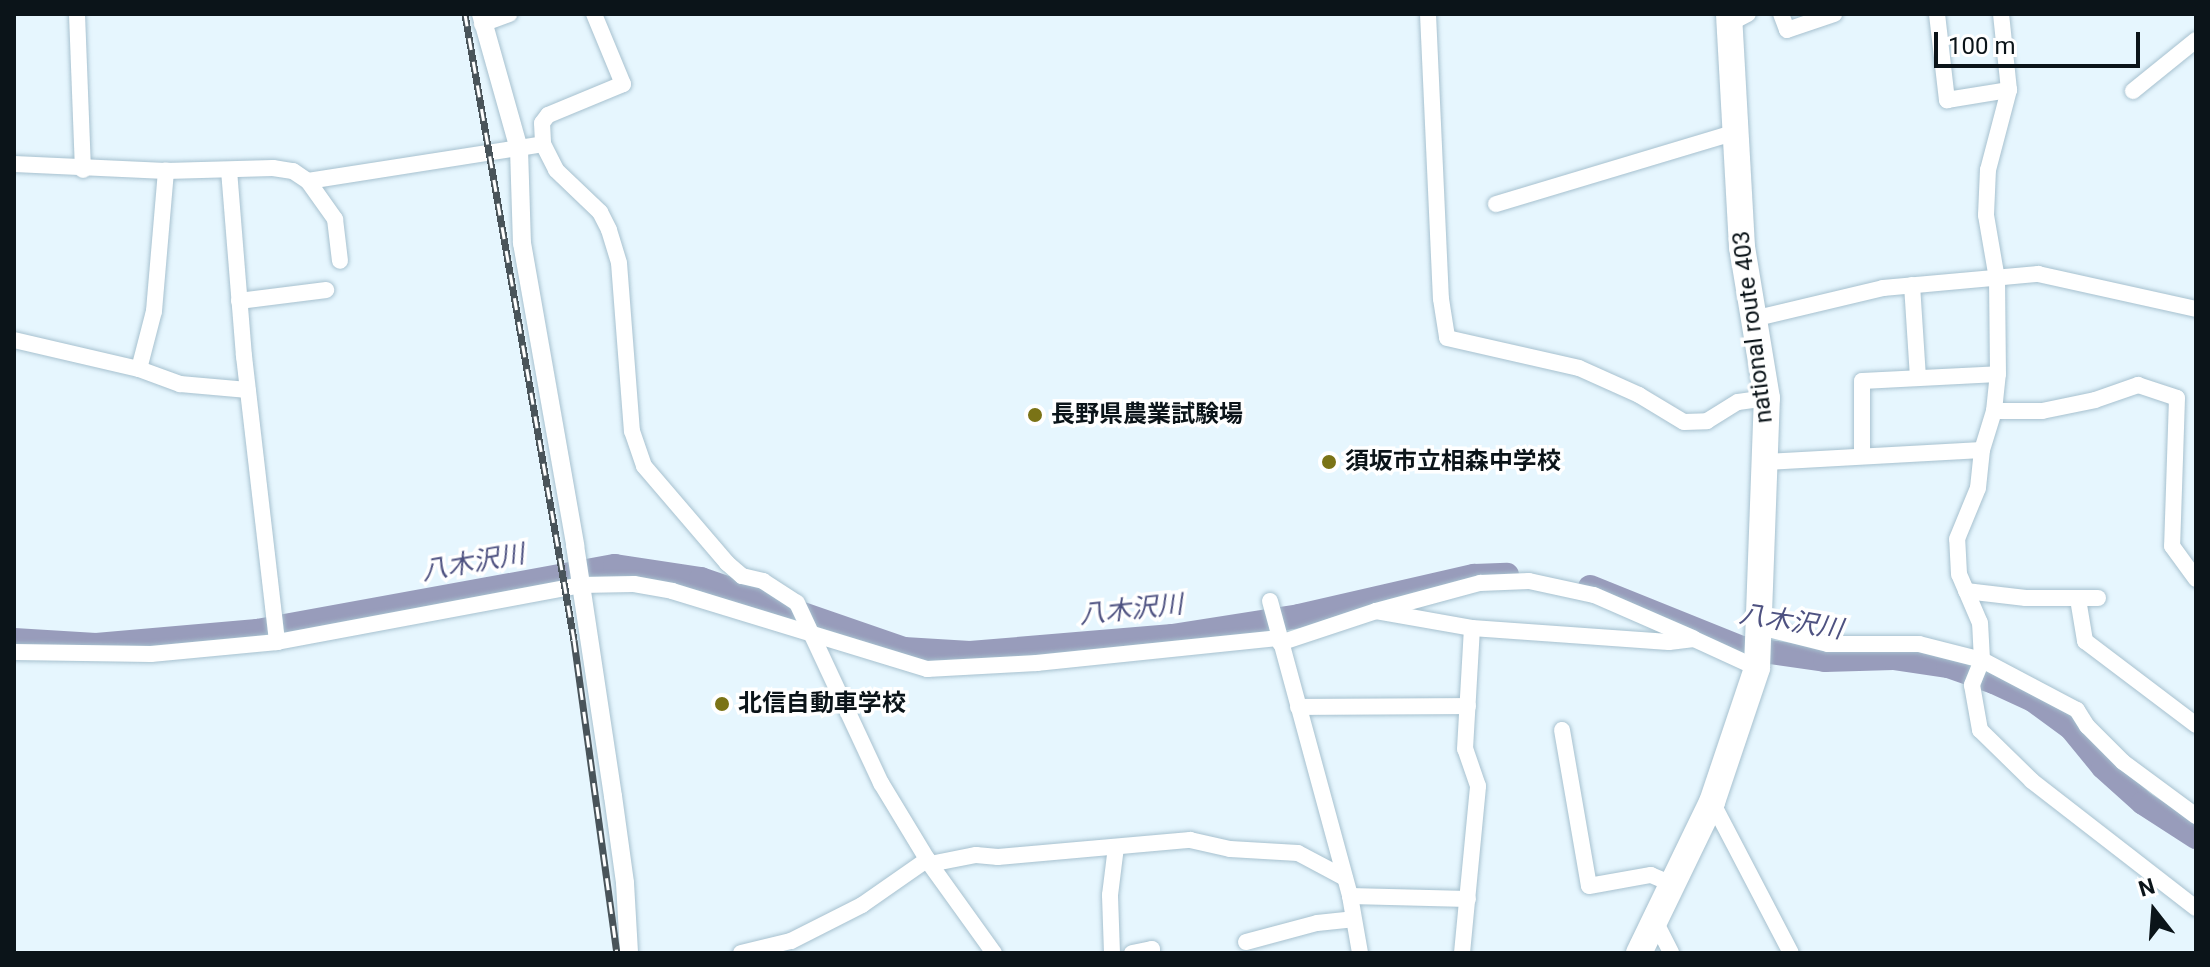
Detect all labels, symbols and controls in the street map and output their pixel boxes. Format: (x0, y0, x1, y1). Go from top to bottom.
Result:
scale bar (1938, 16, 2144, 66)
text: 100 m (1948, 32, 2015, 60)
street label: national route 403 (1727, 229, 1779, 425)
place label: 長野県農業試験場 (1051, 401, 1243, 429)
marker: 長野県農業試験場 (1026, 406, 1044, 424)
place label: 須坂市立相森中学校 (1345, 448, 1561, 476)
marker: 須坂市立相森中学校 (1320, 453, 1338, 471)
water label: 八木沢川 (419, 539, 527, 587)
water label: 八木沢川 (1078, 589, 1184, 631)
water label: 八木沢川 (1737, 598, 1845, 646)
place label: 北信自動車学校 (738, 690, 906, 718)
marker: 北信自動車学校 (713, 695, 731, 713)
north arrow (2114, 871, 2194, 951)
text: N (2136, 873, 2158, 902)

